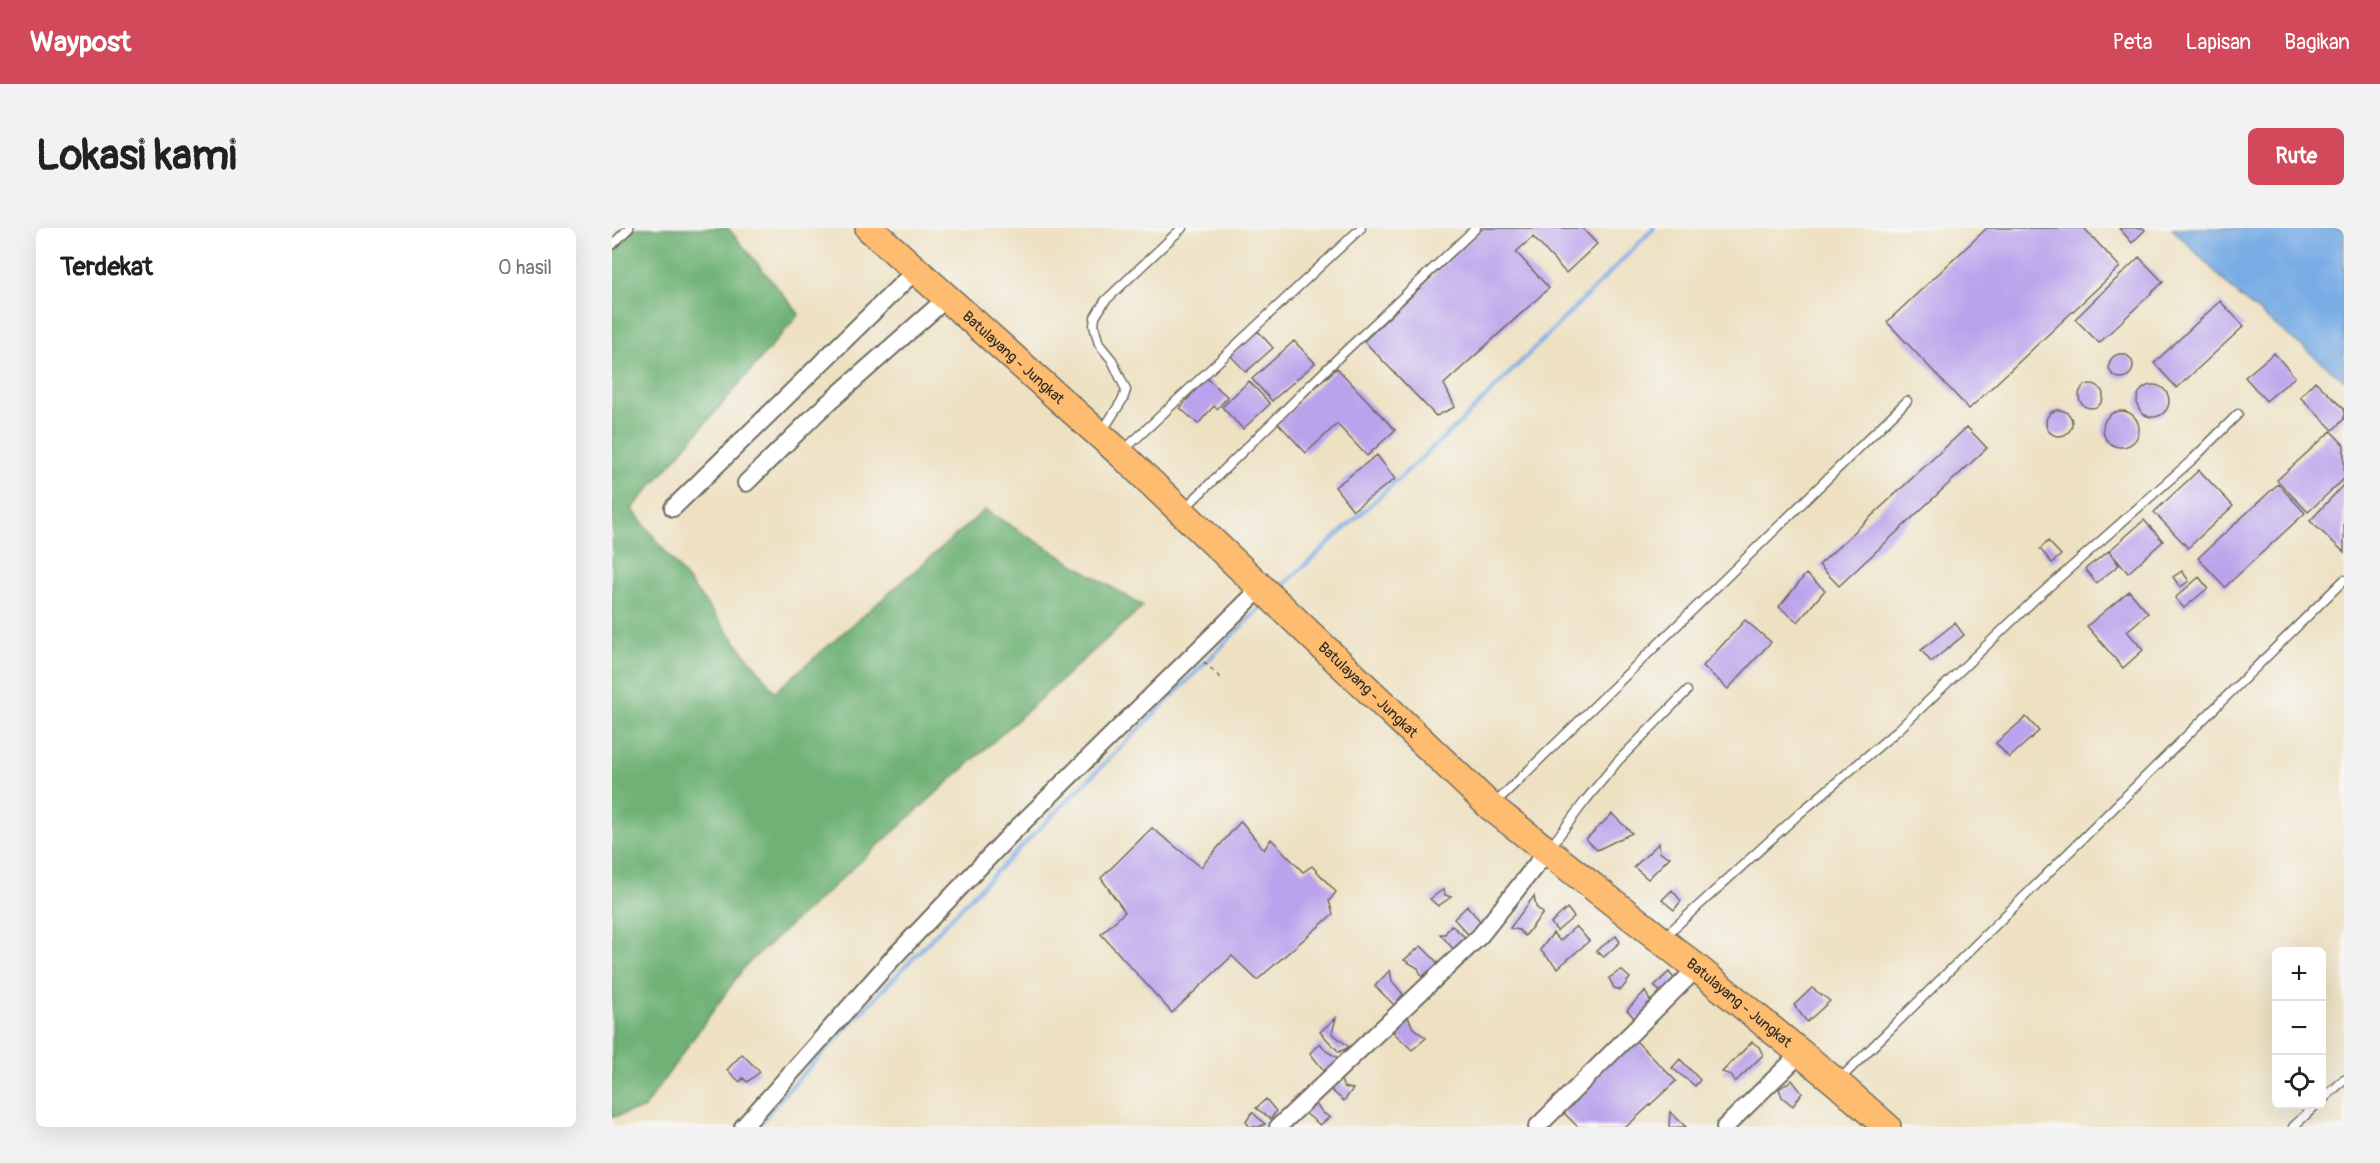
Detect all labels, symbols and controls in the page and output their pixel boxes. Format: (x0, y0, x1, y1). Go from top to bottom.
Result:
text: Waypost (30, 25, 131, 60)
text: Peta (2112, 29, 2153, 56)
text: Lapisan (2186, 29, 2251, 56)
text: Bagikan (2284, 29, 2350, 56)
button: Rute (2248, 128, 2344, 185)
text: Lokasi kami (36, 130, 236, 182)
text: Terdekat (60, 251, 153, 283)
text: 0 hasil (498, 255, 552, 280)
street label: Batulayang - Jungkat (958, 307, 1069, 409)
street label: Batulayang - Jungkat (1314, 638, 1423, 742)
map controls (2272, 947, 2326, 1109)
button: + (2272, 947, 2326, 1001)
street label: Batulayang - Jungkat (1683, 954, 1797, 1052)
button: − (2272, 1001, 2326, 1055)
button: locate (2272, 1055, 2326, 1109)

